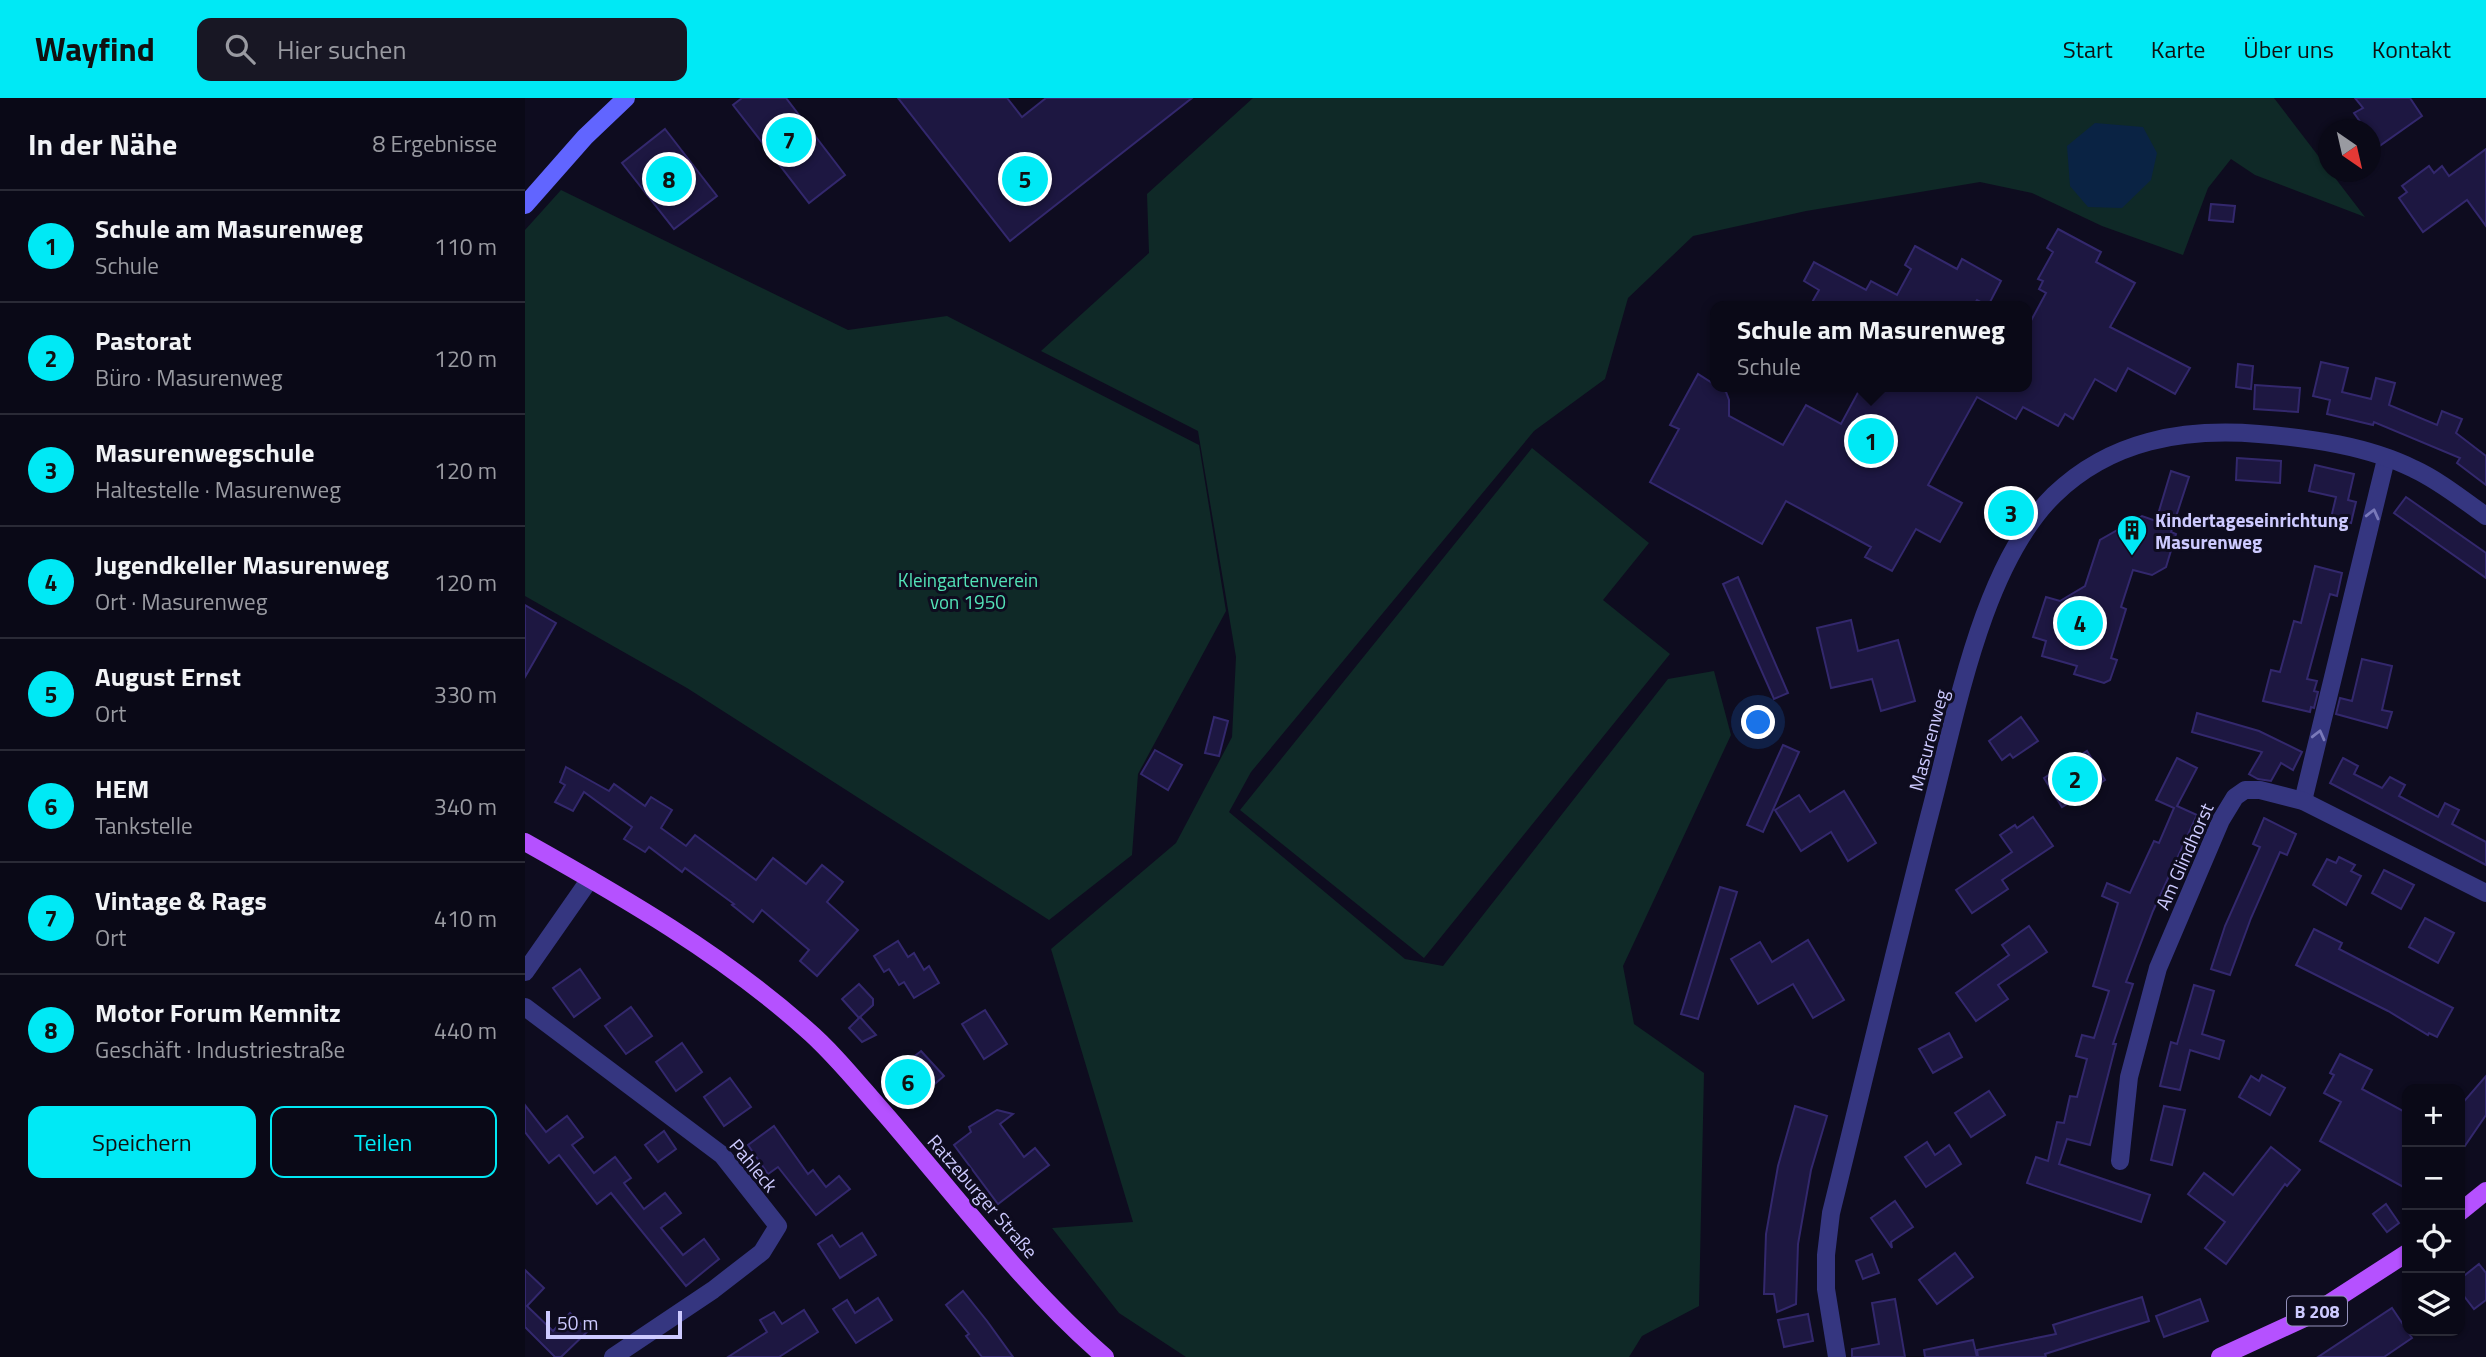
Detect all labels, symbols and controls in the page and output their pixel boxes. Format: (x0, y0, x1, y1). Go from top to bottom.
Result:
search box (197, 18, 687, 81)
text: Wayfind (35, 24, 155, 74)
icon: search (221, 30, 259, 68)
text: Hier suchen (277, 30, 406, 69)
text: Start (2063, 31, 2113, 67)
text: Karte (2151, 31, 2205, 67)
text: Über uns (2243, 31, 2334, 67)
text: Kontakt (2372, 31, 2451, 67)
pin: 7 (766, 114, 812, 166)
north arrow (2318, 119, 2381, 182)
text: In der Nähe (28, 121, 177, 167)
text: 8 Ergebnisse (373, 126, 497, 161)
pin: 8 (646, 153, 692, 205)
pin: 5 (1002, 153, 1048, 205)
text: Schule am Masurenweg (95, 209, 363, 248)
text: 1 (45, 229, 57, 264)
text: 110 m (434, 229, 497, 264)
text: Schule (95, 248, 159, 283)
popup (1710, 301, 2032, 392)
text: Schule am Masurenweg (1737, 310, 2005, 349)
text: Pastorat (95, 321, 191, 360)
text: 2 (45, 341, 57, 376)
text: 120 m (434, 341, 497, 376)
text: Schule (1737, 349, 1801, 384)
text: Büro · Masurenweg (95, 360, 283, 395)
pin: 1 (1848, 415, 1894, 467)
text: Masurenwegschule (95, 433, 315, 472)
text: 3 (45, 453, 57, 488)
text: 120 m (434, 453, 497, 488)
text: Haltestelle · Masurenweg (95, 472, 341, 507)
pin: 3 (1988, 487, 2034, 539)
place label: Kindertageseinrichtung Masurenweg (2155, 505, 2348, 556)
one-way arrow (2365, 508, 2379, 520)
building icon: Kindertageseinrichtung Masurenweg (2115, 513, 2149, 557)
text: Jugendkeller Masurenweg (95, 545, 389, 584)
text: 4 (45, 565, 57, 600)
text: 120 m (434, 565, 497, 600)
park label: Kleingartenverein von 1950 (898, 565, 1038, 616)
text: Ort · Masurenweg (95, 584, 268, 619)
pin: 4 (2057, 597, 2103, 649)
text: August Ernst (95, 657, 241, 696)
text: 5 (45, 677, 57, 712)
text: 330 m (434, 677, 497, 712)
street label: Masurenweg (1901, 686, 1956, 794)
text: Ort (95, 696, 126, 731)
your location (1741, 705, 1775, 739)
one-way arrow (2311, 729, 2325, 741)
pin: 2 (2052, 753, 2098, 805)
text: HEM (95, 769, 149, 808)
text: 6 (45, 789, 57, 824)
text: 340 m (434, 789, 497, 824)
street label: Am Glindhorst (2148, 798, 2221, 914)
text: Tankstelle (95, 808, 193, 843)
text: Vintage & Rags (95, 881, 267, 920)
text: 7 (45, 901, 57, 936)
text: 410 m (434, 901, 497, 936)
text: Ort (95, 920, 126, 955)
text: Motor Forum Kemnitz (95, 993, 341, 1032)
text: 8 (45, 1013, 57, 1048)
text: 440 m (434, 1013, 497, 1048)
text: Geschäft · Industriestraße (95, 1032, 345, 1067)
pin: 6 (885, 1056, 931, 1108)
map controls (2402, 1084, 2465, 1336)
button: + (2402, 1084, 2465, 1147)
button: Speichern (28, 1106, 256, 1178)
button: Teilen (270, 1106, 497, 1178)
street label: Ratzeburger Straße (921, 1128, 1045, 1264)
street label: Pahleck (723, 1132, 785, 1198)
button: − (2402, 1147, 2465, 1210)
button: locate (2402, 1210, 2465, 1273)
button: layers (2402, 1273, 2465, 1336)
road number: B 208 (2287, 1296, 2347, 1326)
scale bar (546, 1308, 683, 1340)
text: 50 m (557, 1308, 598, 1337)

